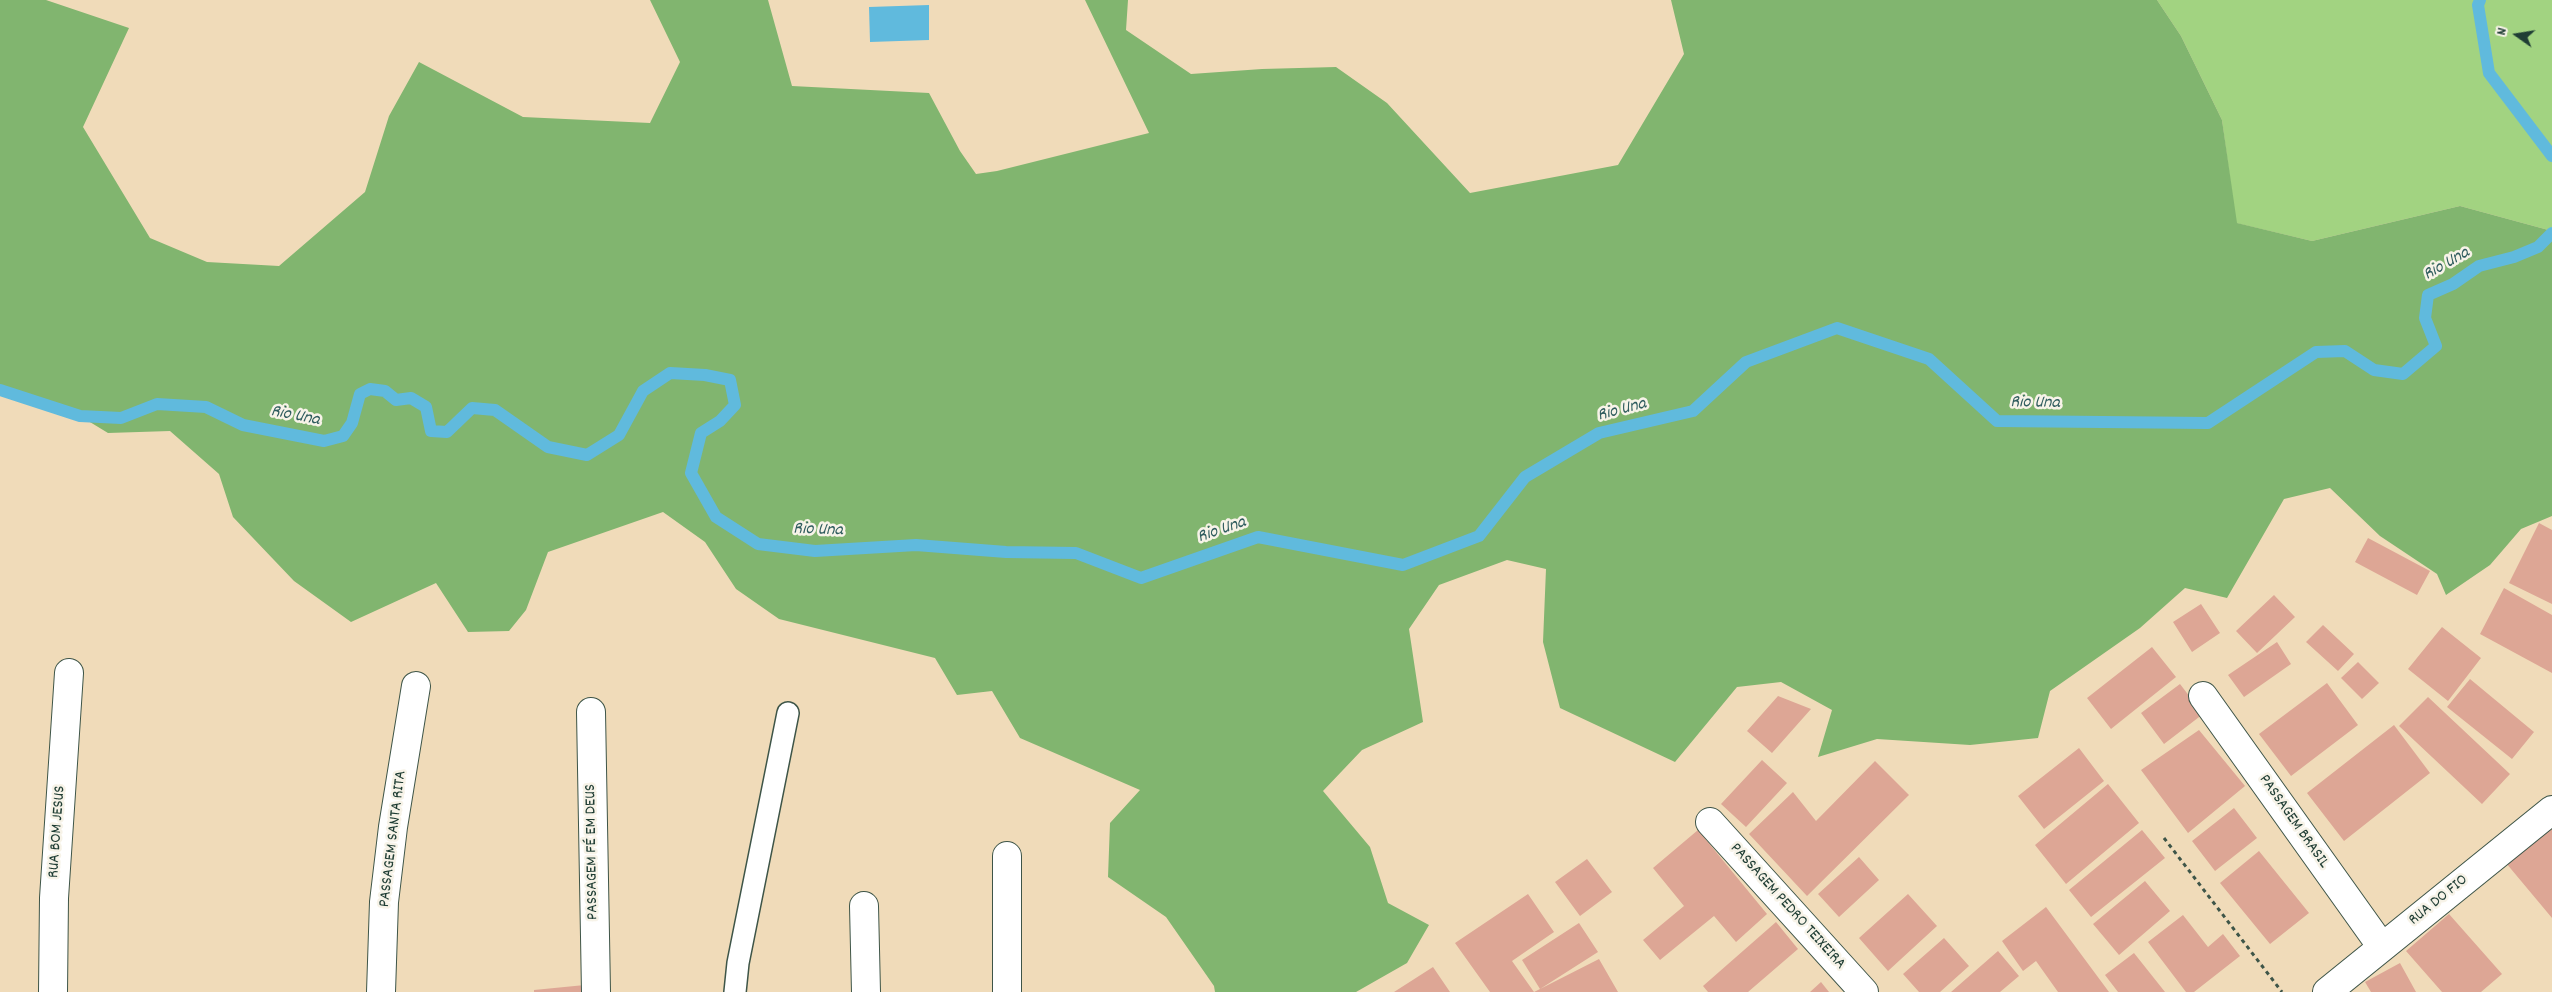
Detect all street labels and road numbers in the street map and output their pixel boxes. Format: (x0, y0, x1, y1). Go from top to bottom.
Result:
street label: PASSAGEM SANTA RITA (376, 770, 412, 908)
street label: PASSAGEM BRASIL (2254, 771, 2332, 873)
street label: PASSAGEM FÉ EM DEUS (582, 784, 604, 920)
street label: RUA BOM JESUS (45, 785, 71, 879)
street label: PASSAGEM PEDRO TEIXEIRA (1725, 840, 1849, 974)
street label: RUA DO FIO (2406, 871, 2472, 931)

